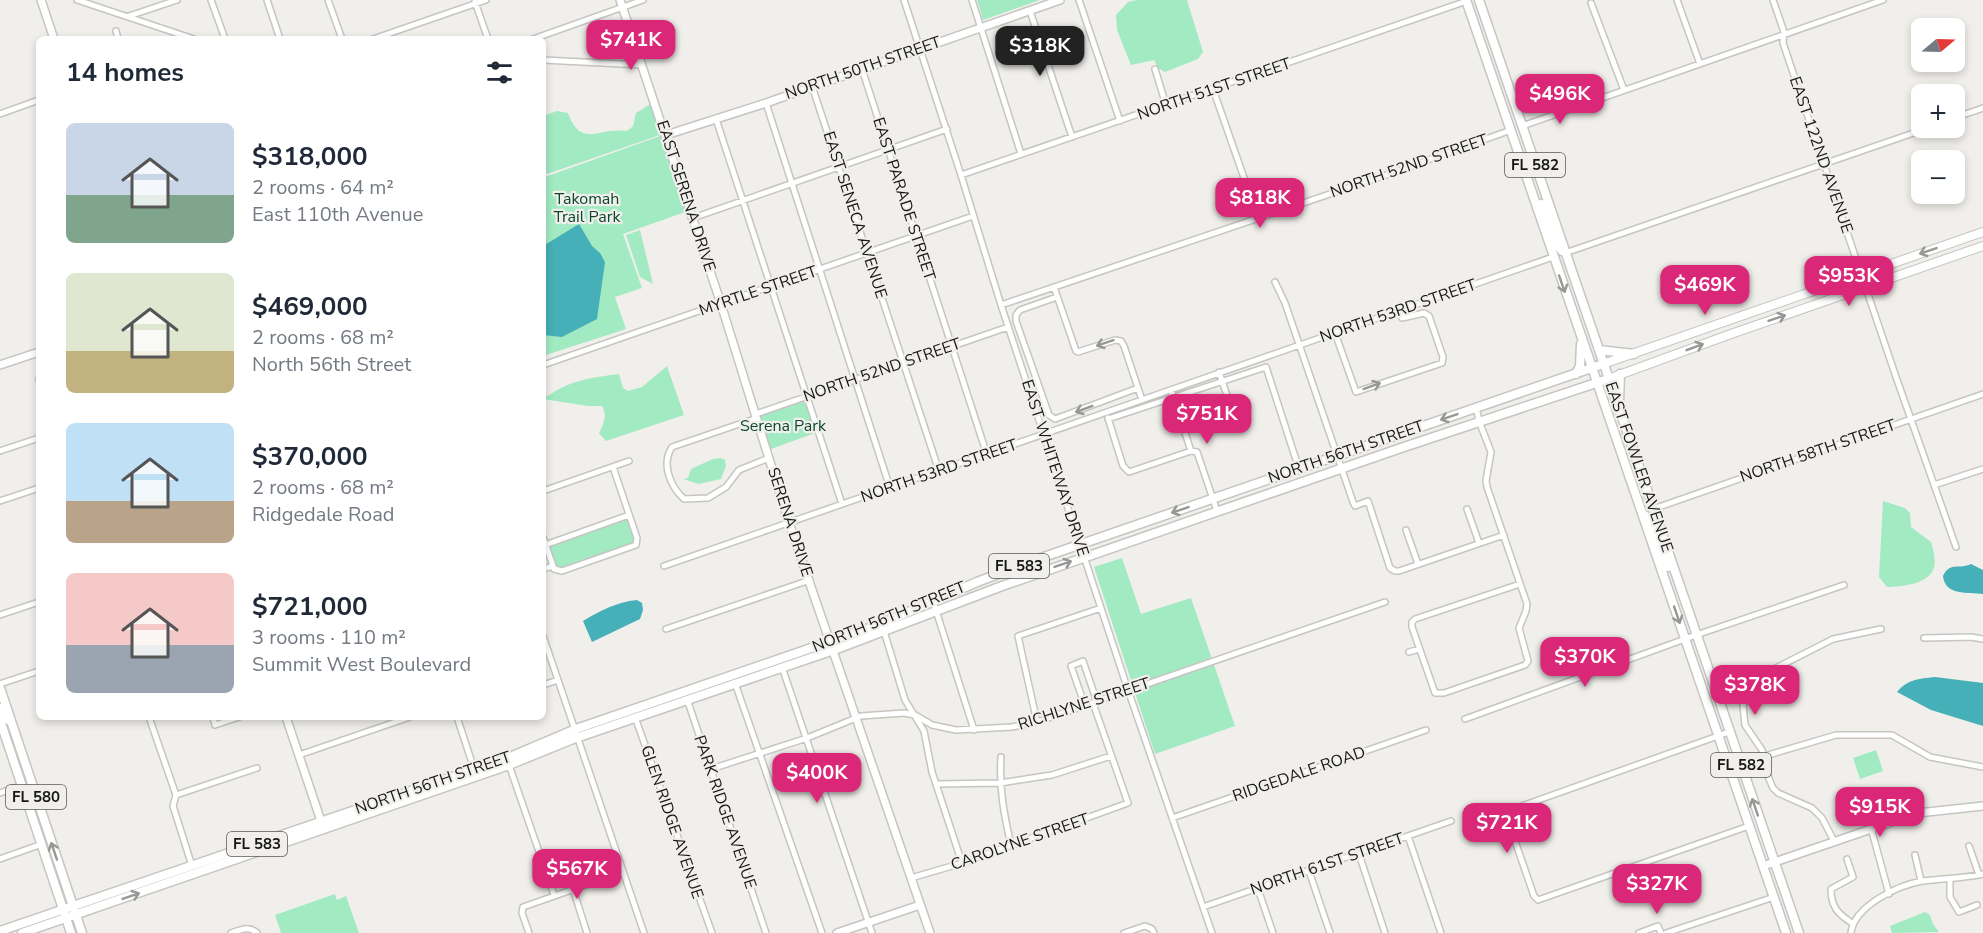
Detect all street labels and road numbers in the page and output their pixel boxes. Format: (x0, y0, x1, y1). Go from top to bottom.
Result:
street label: NORTH 50TH STREET (782, 31, 944, 105)
street label: NORTH 51ST STREET (1134, 52, 1294, 126)
street label: EAST 122ND AVENUE (1784, 74, 1858, 236)
street label: EAST PARADE STREET (867, 115, 941, 284)
street label: EAST SERENA DRIVE (651, 118, 721, 274)
street label: EAST SENECA AVENUE (818, 129, 892, 301)
street label: NORTH 52ND STREET (1327, 129, 1491, 203)
road number: FL 582 (1505, 153, 1565, 177)
street label: MYRTLE STREET (696, 260, 820, 322)
street label: NORTH 53RD STREET (1317, 274, 1480, 348)
street label: NORTH 52ND STREET (800, 333, 964, 407)
street label: EAST WHITEWAY DRIVE (1016, 377, 1094, 559)
street label: EAST FOWLER AVENUE (1599, 379, 1679, 555)
street label: NORTH 58TH STREET (1737, 414, 1899, 488)
street label: NORTH 56TH STREET (1265, 415, 1427, 489)
street label: NORTH 53RD STREET (858, 434, 1021, 508)
street label: SERENA DRIVE (762, 464, 818, 580)
road number: FL 583 (989, 554, 1049, 578)
street label: NORTH 56TH STREET (809, 576, 969, 658)
street label: RICHLYNE STREET (1015, 672, 1153, 736)
street label: PARK RIDGE AVENUE (688, 732, 762, 892)
street label: RIDGEDALE ROAD (1230, 741, 1368, 807)
street label: GLEN RIDGE AVENUE (635, 742, 709, 902)
street label: NORTH 56TH STREET (352, 746, 514, 820)
road number: FL 582 (1711, 753, 1771, 777)
road number: FL 580 (6, 785, 66, 809)
street label: CAROLYNE STREET (948, 808, 1092, 876)
street label: NORTH 61ST STREET (1247, 827, 1407, 901)
road number: FL 583 (227, 832, 287, 856)

